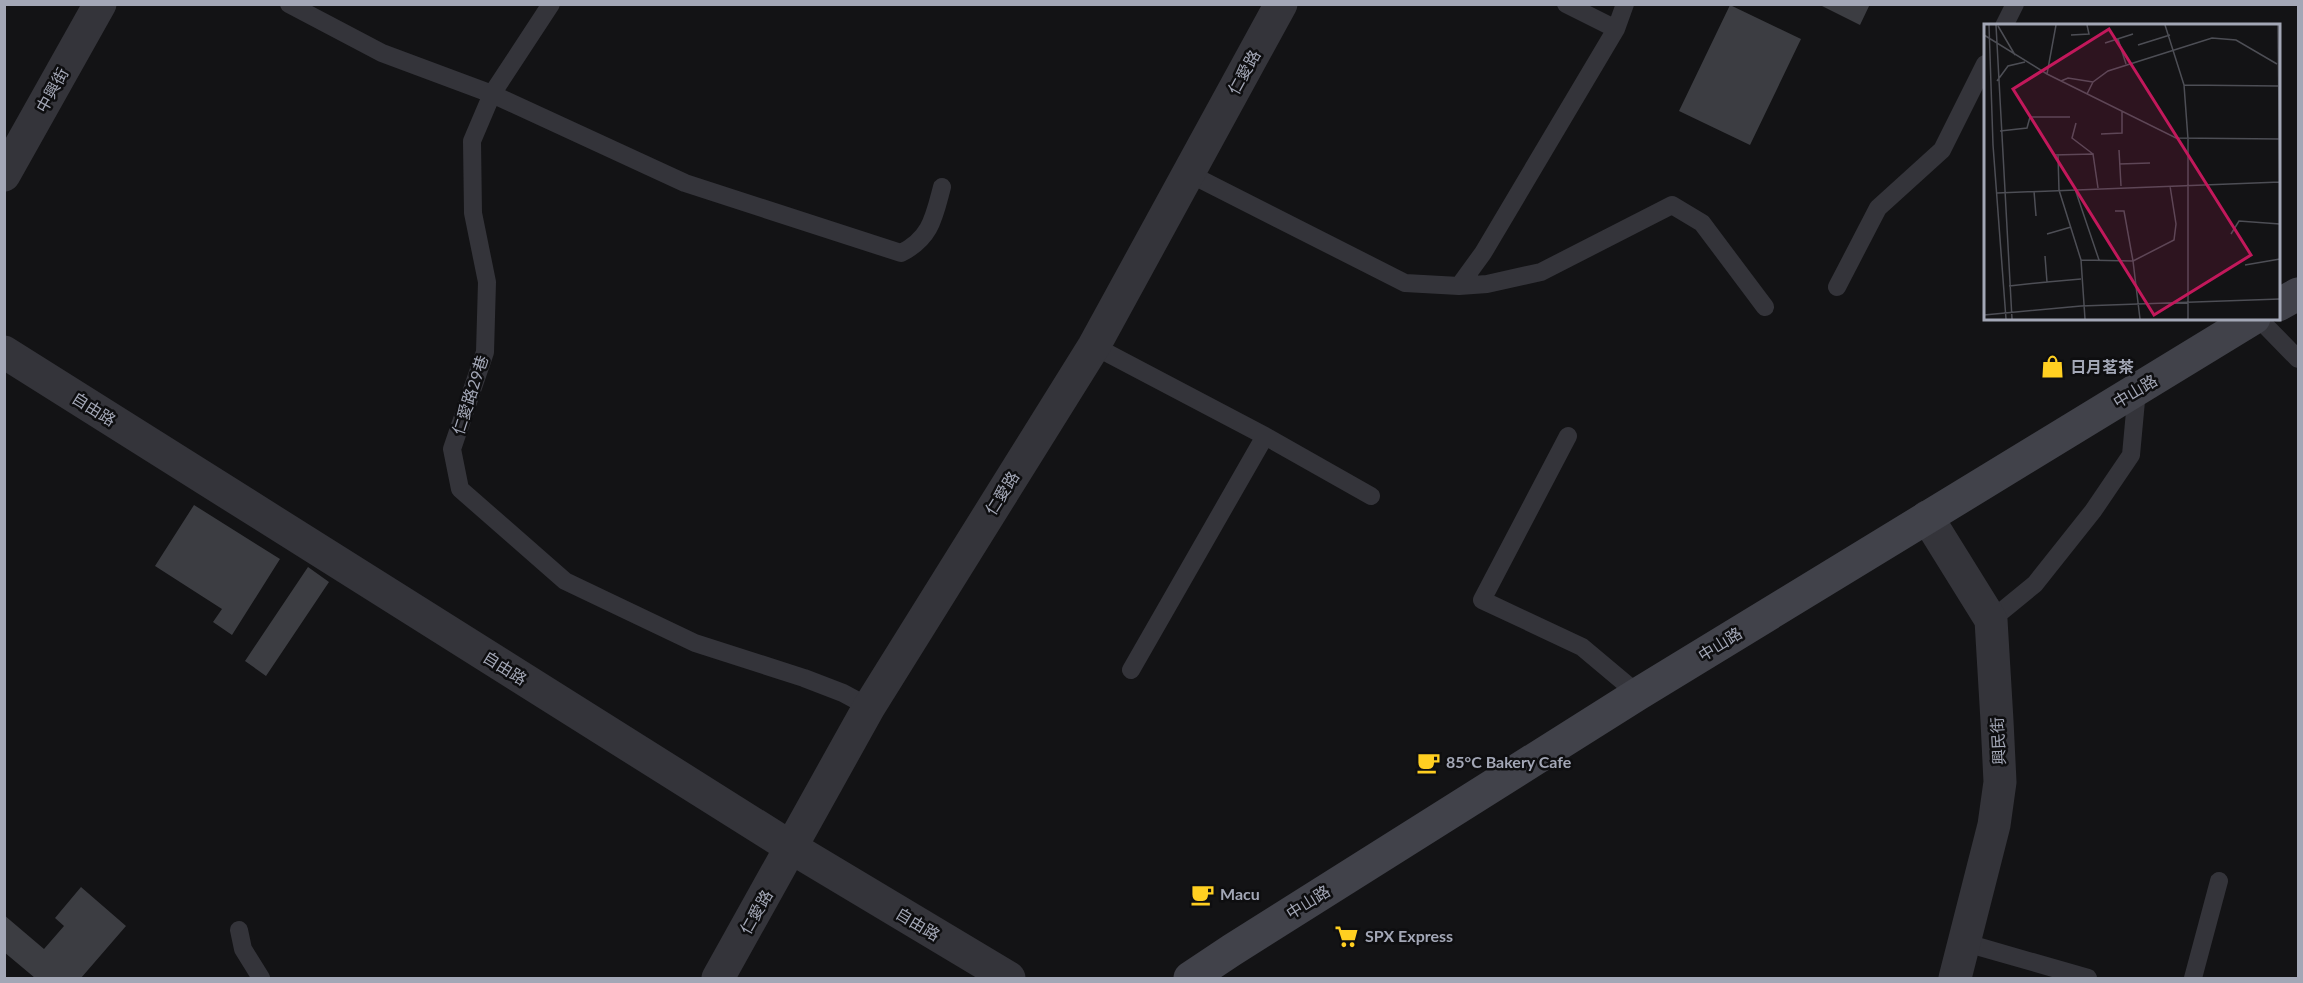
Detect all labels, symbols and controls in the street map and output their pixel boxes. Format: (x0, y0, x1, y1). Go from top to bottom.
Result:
inset map (1984, 24, 2279, 320)
street label: 仁愛路 (1224, 46, 1264, 97)
street label: 中興街 (32, 64, 72, 115)
street label: 仁愛路29巷 (448, 353, 491, 437)
shop icon: 日月茗茶 (2039, 354, 2065, 380)
place label: 日月茗茶 (2070, 357, 2134, 376)
street label: 中山路 (2109, 370, 2160, 411)
street label: 自由路 (69, 388, 120, 429)
street label: 仁愛路 (981, 467, 1022, 518)
street label: 中山路 (1694, 623, 1745, 664)
street label: 自由路 (480, 647, 531, 688)
street label: 興民街 (1987, 717, 2008, 765)
cafe icon: 85°C Bakery Cafe (1415, 749, 1441, 775)
place label: 85°C Bakery Cafe (1446, 752, 1572, 771)
cafe icon: Macu (1189, 881, 1215, 907)
street label: 中山路 (1282, 881, 1333, 922)
place label: Macu (1220, 884, 1260, 903)
street label: 仁愛路 (735, 886, 776, 937)
street label: 自由路 (893, 903, 944, 944)
supermarket icon: SPX Express (1334, 923, 1360, 949)
place label: SPX Express (1365, 926, 1453, 945)

